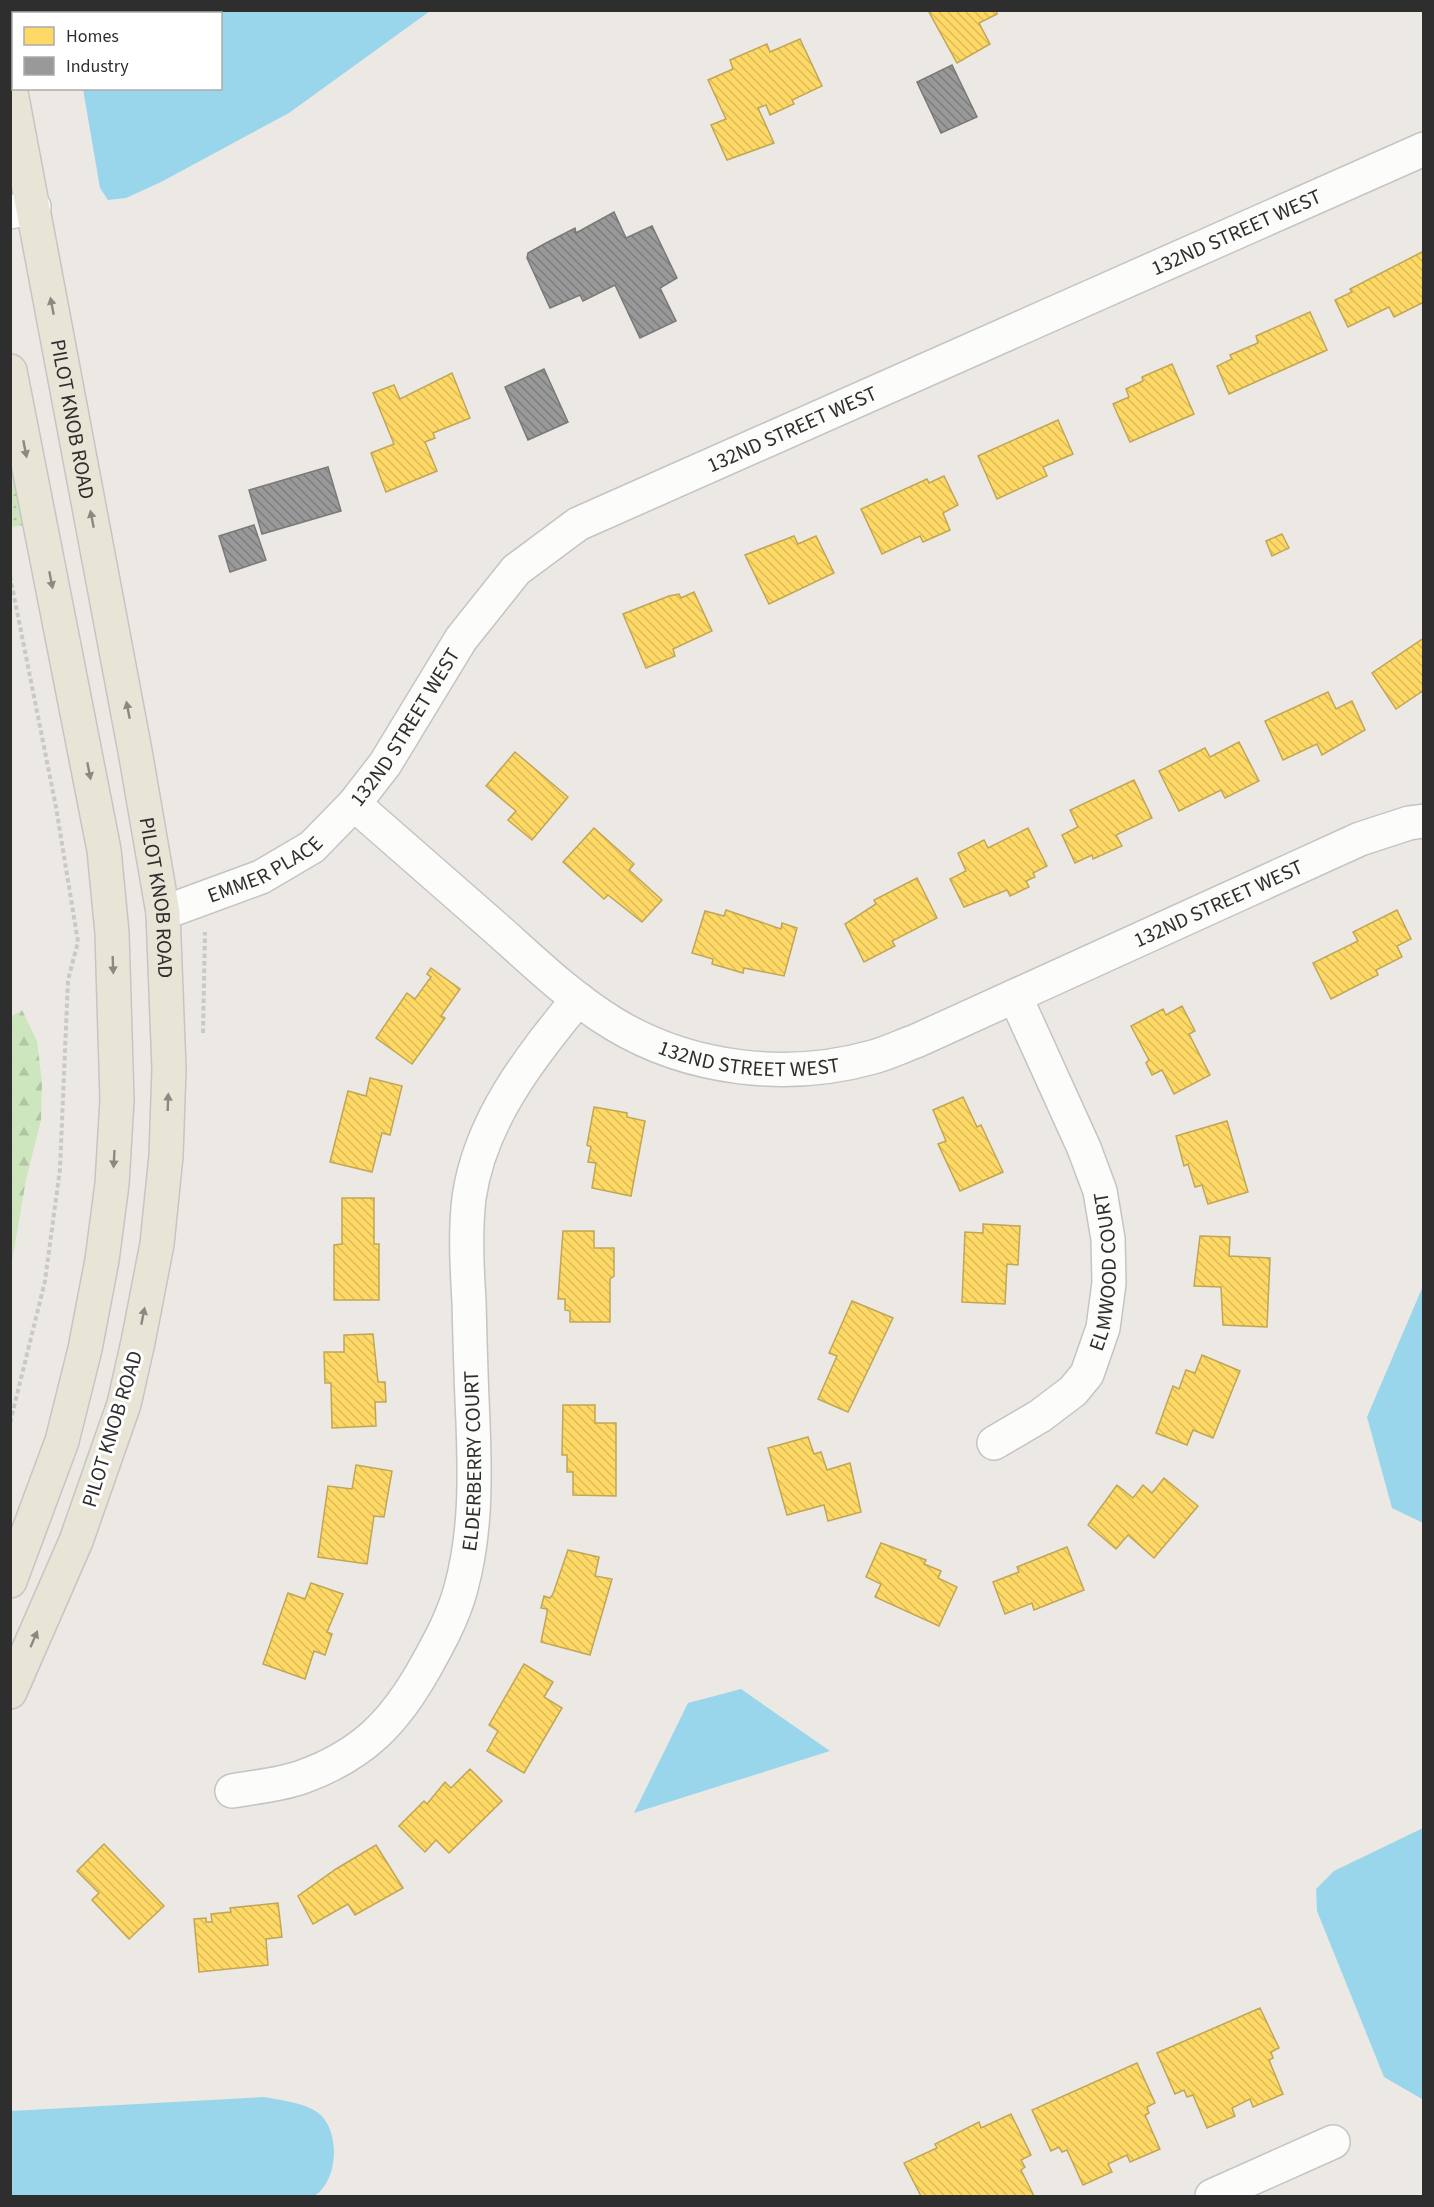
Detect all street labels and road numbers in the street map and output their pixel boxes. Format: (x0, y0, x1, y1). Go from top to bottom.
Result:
street label: 132ND STREET WEST (1146, 181, 1326, 283)
street label: PILOT KNOB ROAD (43, 337, 102, 502)
street label: 132ND STREET WEST (702, 378, 882, 480)
street label: 132ND STREET WEST (343, 642, 467, 813)
street label: PILOT KNOB ROAD (132, 815, 180, 979)
street label: EMMER PLACE (203, 829, 330, 910)
street label: 132ND STREET WEST (1129, 852, 1308, 955)
street label: 132ND STREET WEST (654, 1032, 842, 1084)
street label: ELMWOOD COURT (1081, 1190, 1124, 1355)
street label: PILOT KNOB ROAD (74, 1347, 150, 1511)
street label: ELDERBERRY COURT (454, 1370, 489, 1553)

